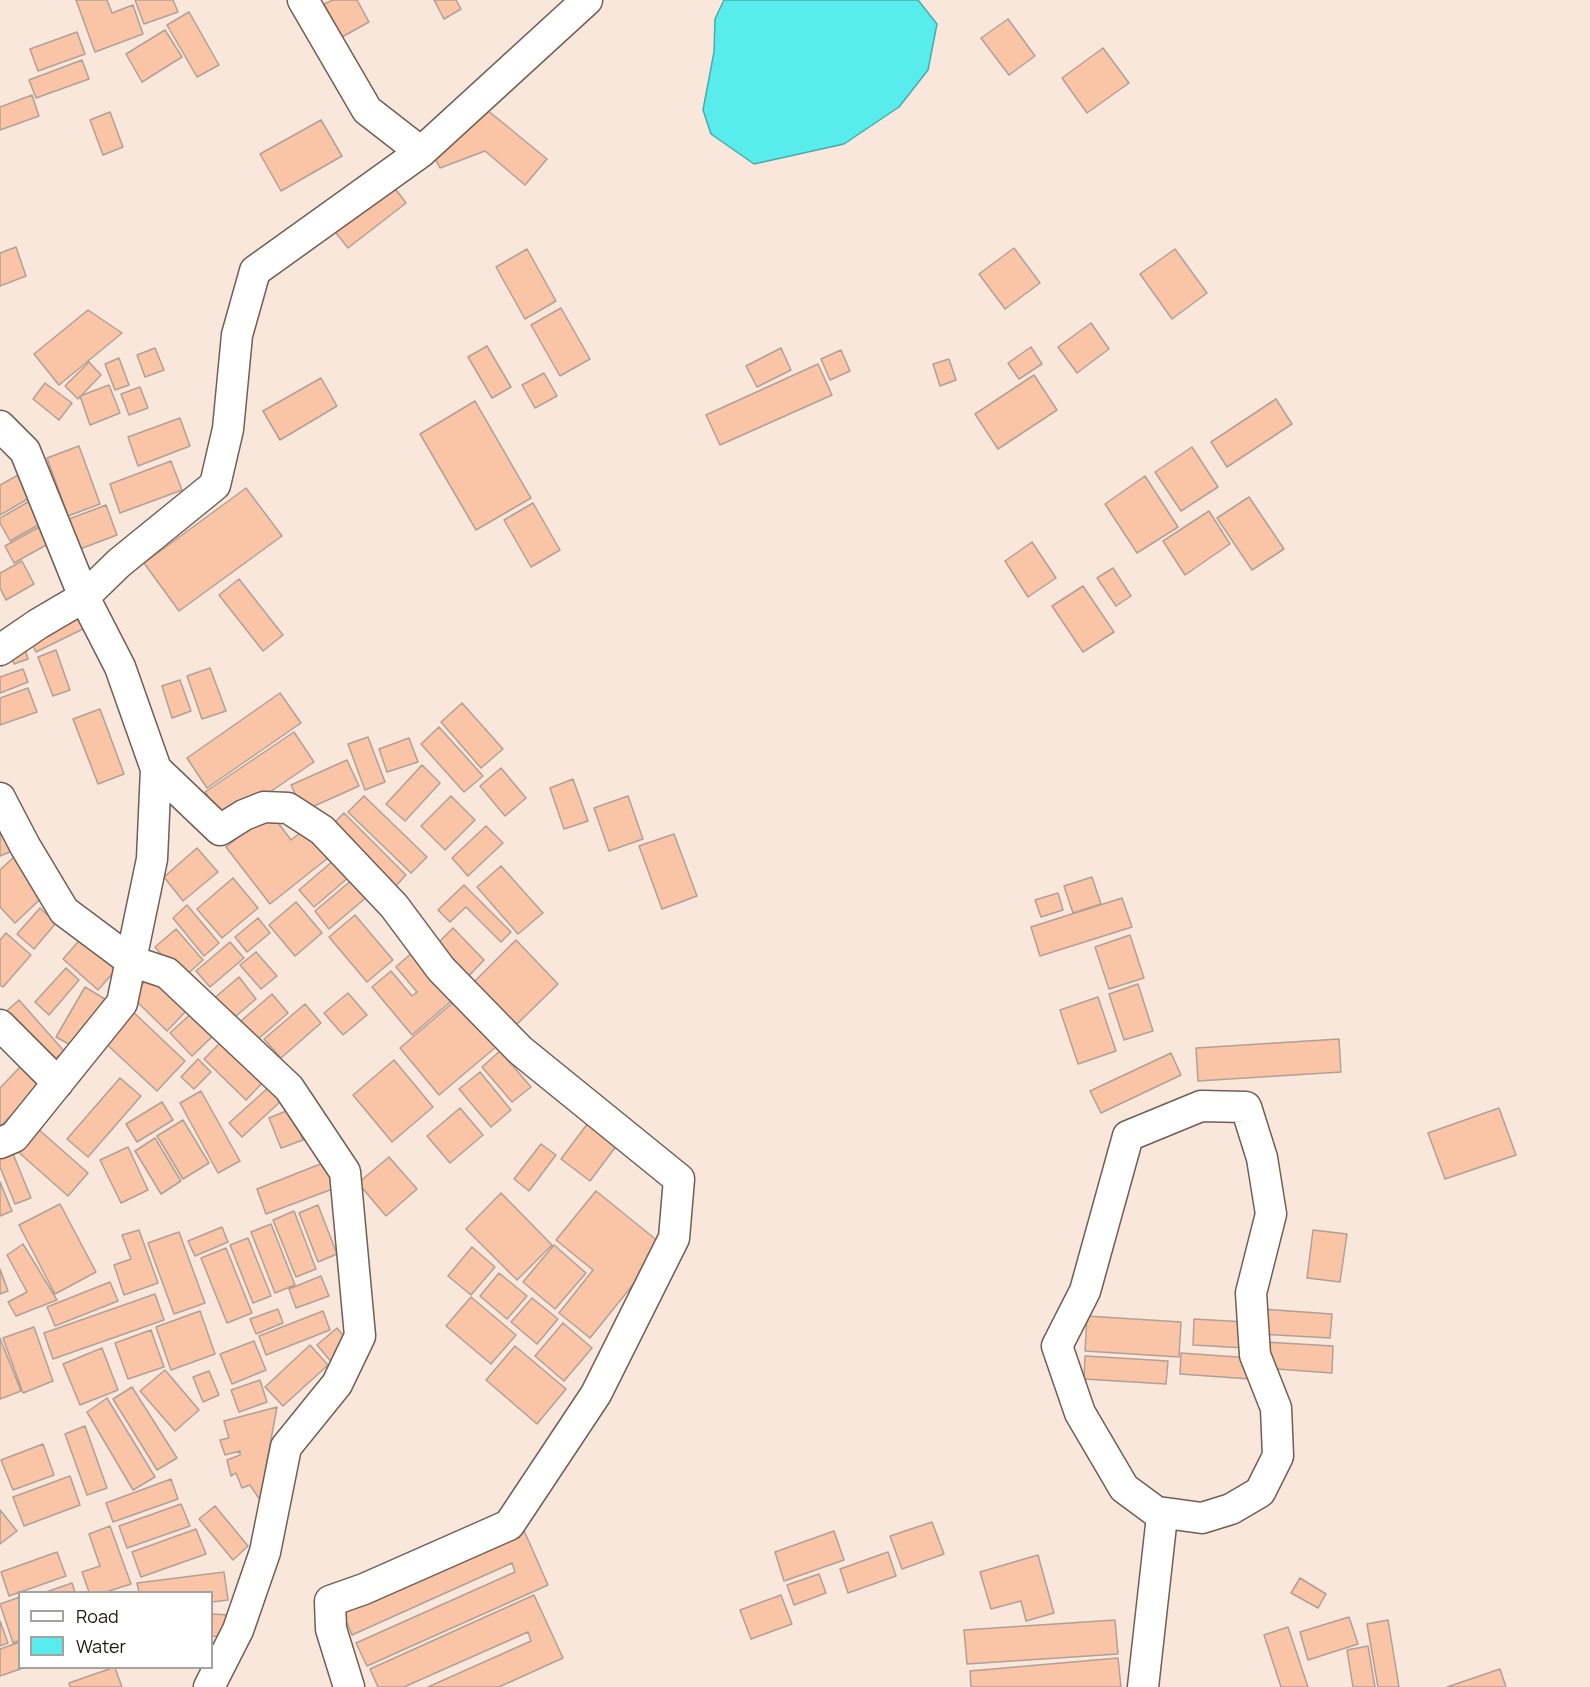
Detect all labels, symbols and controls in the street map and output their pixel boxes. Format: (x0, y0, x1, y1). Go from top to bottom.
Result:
legend (18, 1591, 213, 1669)
text: Road (76, 1604, 119, 1628)
text: Water (76, 1634, 126, 1658)

